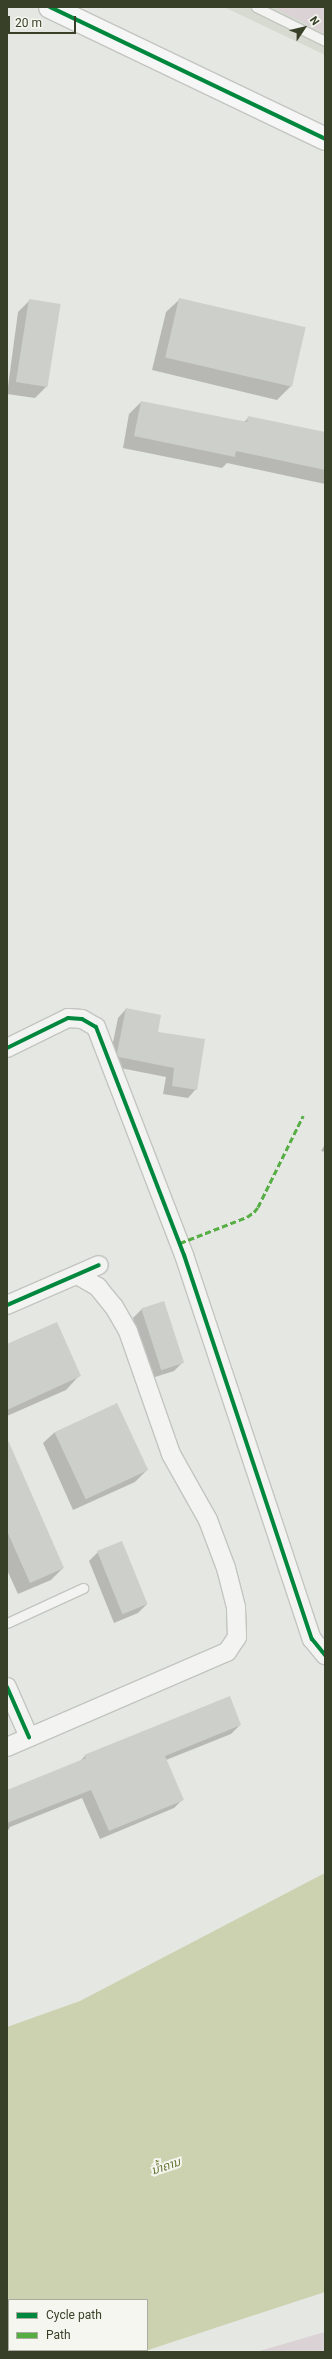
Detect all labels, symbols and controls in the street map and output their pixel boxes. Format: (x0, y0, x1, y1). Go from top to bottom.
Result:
scale bar (10, 8, 78, 34)
north arrow (284, 8, 324, 48)
text: N (307, 14, 322, 28)
text: 20 m (15, 16, 42, 30)
water label: ນ້ຳຄານ (150, 2155, 182, 2179)
legend (8, 2299, 148, 2351)
text: Cycle path (46, 2308, 102, 2322)
text: Path (46, 2328, 71, 2342)

